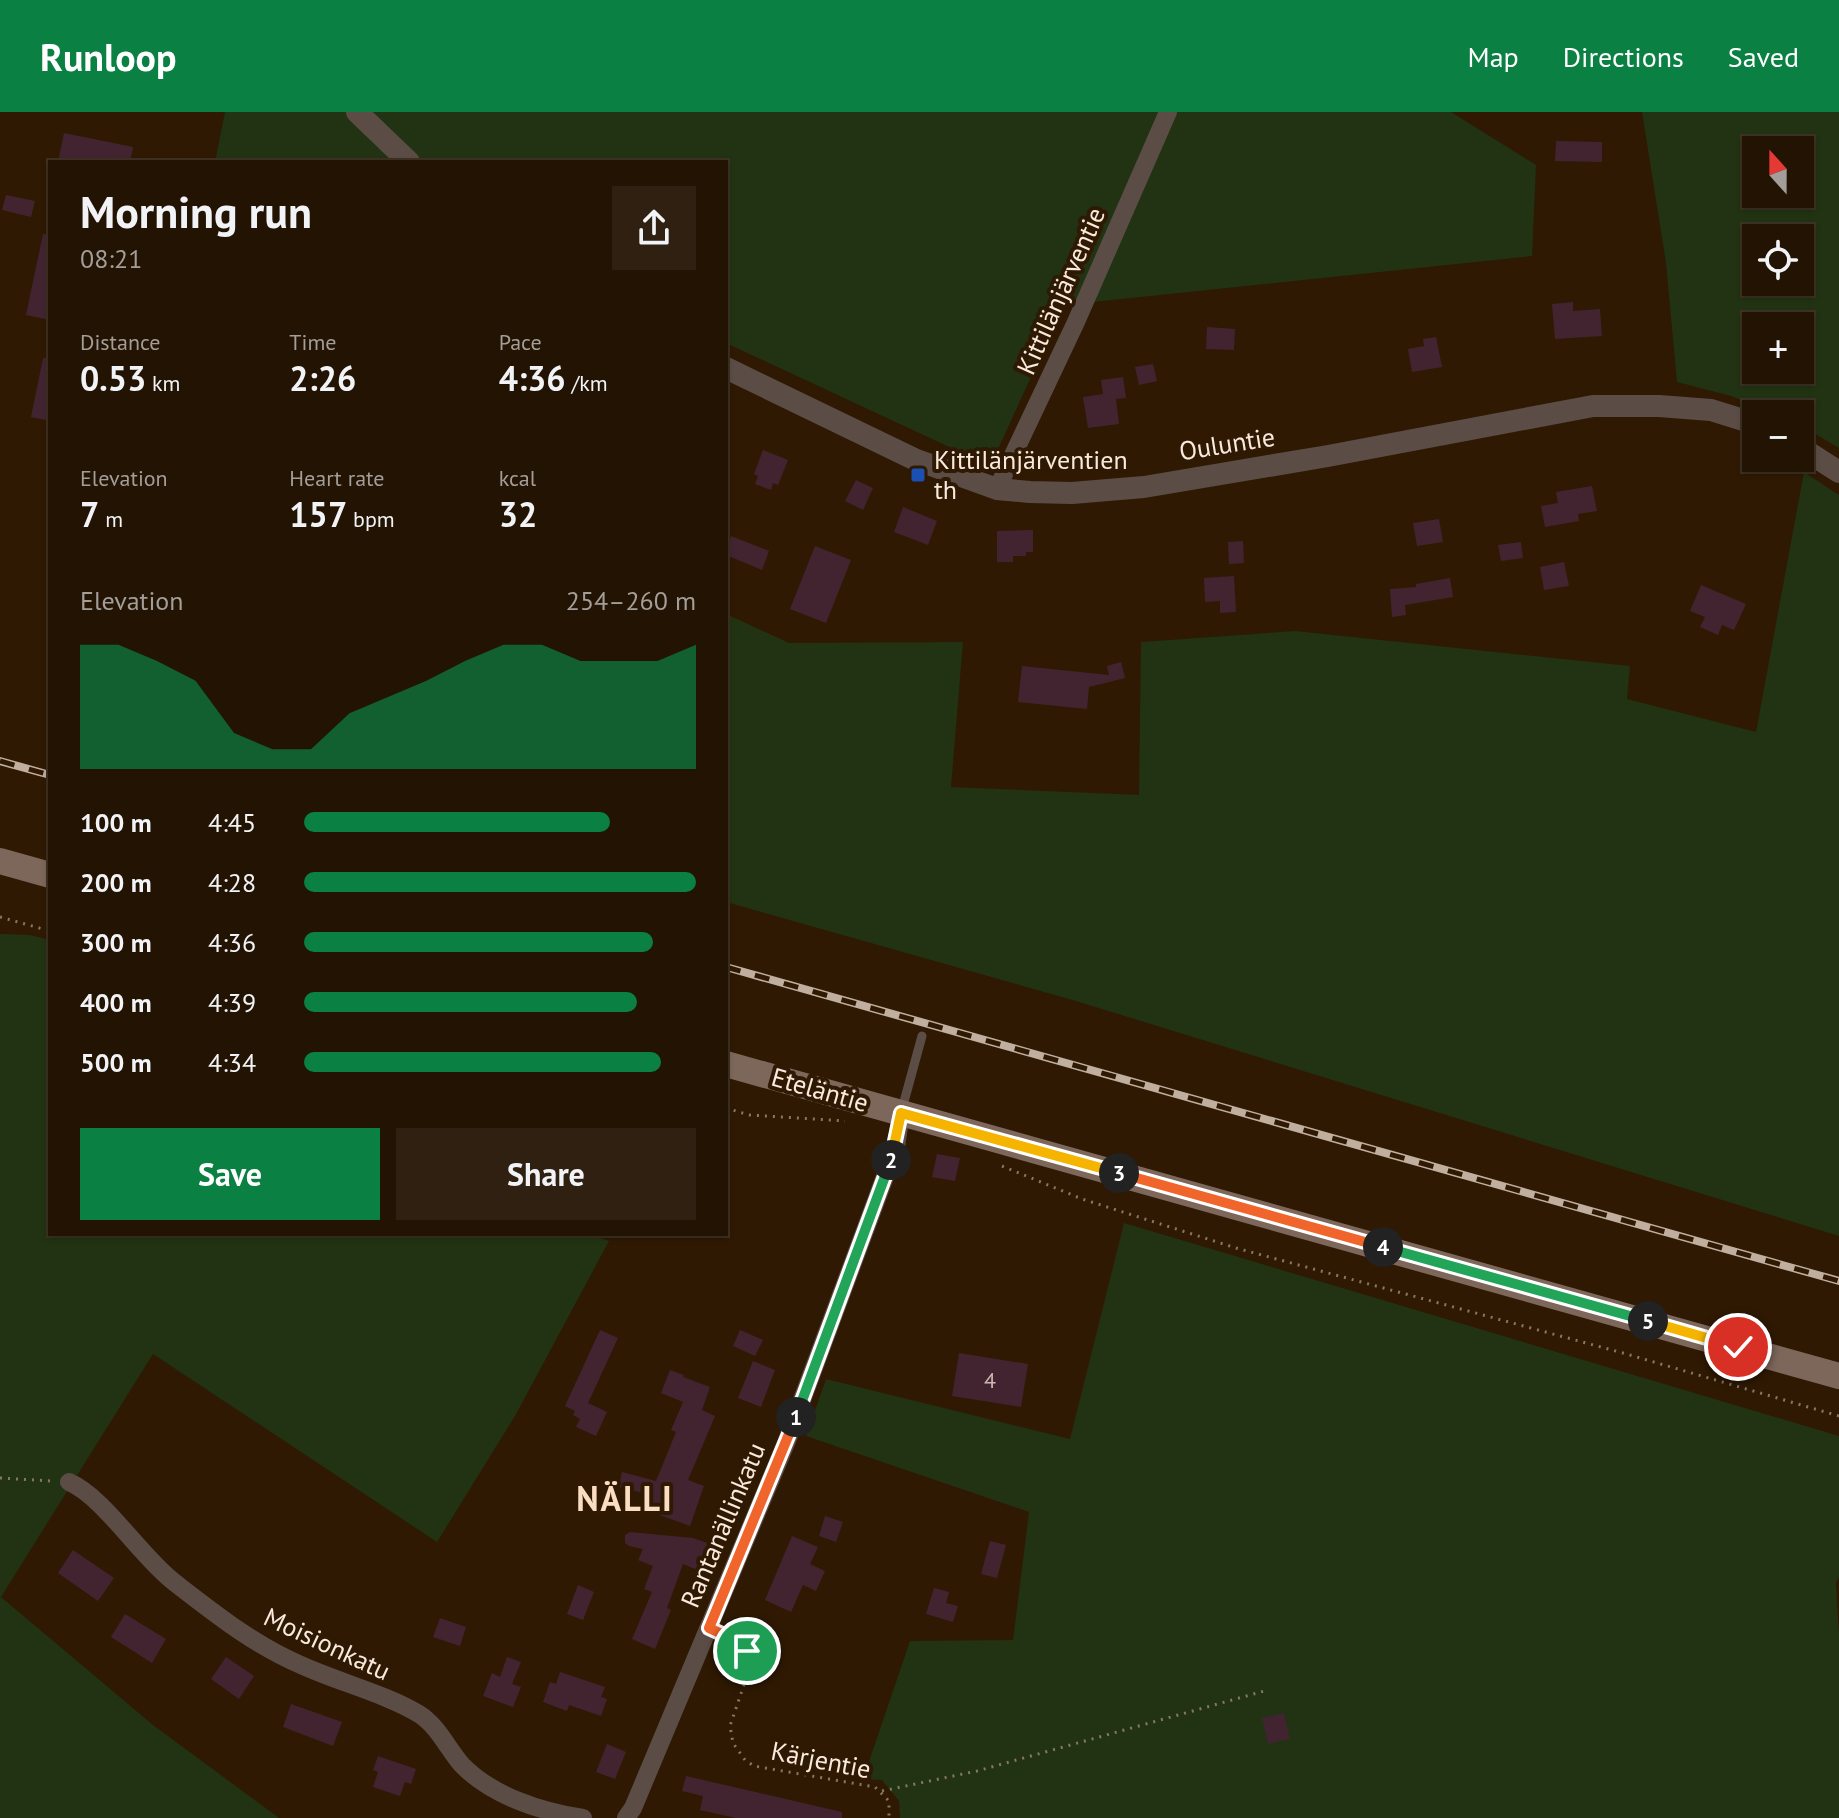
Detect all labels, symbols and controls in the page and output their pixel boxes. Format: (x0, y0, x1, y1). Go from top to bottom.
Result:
text: Runloop (40, 32, 177, 81)
text: Map (1468, 38, 1519, 75)
text: Directions (1563, 38, 1684, 75)
text: Saved (1728, 38, 1799, 75)
north arrow (1742, 136, 1814, 208)
map controls (1742, 136, 1814, 472)
text: Morning run (80, 183, 312, 240)
button: share (612, 186, 696, 270)
street label: Kittilänjärventie (1009, 202, 1112, 379)
button: locate (1742, 224, 1814, 296)
text: 08:21 (80, 242, 142, 275)
button: + (1742, 312, 1814, 384)
text: Distance (80, 328, 161, 356)
text: Time (289, 328, 336, 356)
text: Pace (499, 328, 542, 356)
text: 0.53 (80, 356, 146, 400)
text: 2:26 (289, 356, 356, 400)
text: 4:36 (499, 356, 566, 400)
text: km (146, 369, 180, 397)
text: /km (566, 369, 608, 397)
button: − (1742, 400, 1814, 472)
street label: Ouluntie (1177, 420, 1277, 467)
place label: Kittilänjärventien th (934, 443, 1128, 506)
text: Elevation (80, 464, 168, 492)
text: Heart rate (289, 464, 384, 492)
text: kcal (499, 464, 536, 492)
marker: Kittilänjärventien th (909, 466, 927, 484)
text: 7 (80, 492, 99, 536)
text: 157 (289, 492, 347, 536)
text: 32 (499, 492, 537, 536)
text: m (99, 505, 123, 533)
text: bpm (347, 505, 395, 533)
text: Elevation (80, 584, 184, 617)
text: 254–260 m (566, 584, 696, 617)
text: 100 m (80, 806, 152, 839)
text: 4:45 (208, 806, 256, 839)
text: 200 m (80, 866, 152, 899)
text: 4:28 (208, 866, 256, 899)
text: 300 m (80, 926, 152, 959)
text: 4:36 (208, 926, 256, 959)
text: 400 m (80, 986, 152, 1019)
text: 4:39 (208, 986, 256, 1019)
text: 500 m (80, 1046, 152, 1079)
text: 4:34 (208, 1046, 256, 1079)
street label: Eteläntie (768, 1060, 872, 1119)
button: Save (80, 1128, 380, 1220)
button: Share (396, 1128, 696, 1220)
pin: 2 (871, 1140, 911, 1180)
text: 2 (885, 1146, 897, 1174)
pin: 3 (1099, 1153, 1139, 1193)
text: 3 (1113, 1159, 1125, 1187)
pin: 4 (1363, 1227, 1403, 1267)
text: 4 (1377, 1233, 1389, 1261)
pin: 5 (1628, 1301, 1668, 1341)
text: 5 (1642, 1307, 1654, 1335)
pin (1704, 1313, 1772, 1381)
icon: check (1716, 1325, 1760, 1369)
house number: 4 (984, 1366, 996, 1394)
pin: 1 (776, 1397, 816, 1437)
text: 1 (790, 1403, 802, 1431)
street label: Rantanällinkatu (673, 1437, 772, 1612)
district label: NÄLLI (576, 1476, 674, 1520)
street label: Moisionkatu (259, 1600, 396, 1687)
pin (713, 1617, 781, 1685)
icon: arrive (725, 1629, 769, 1673)
street label: Kärjentie (768, 1734, 874, 1785)

